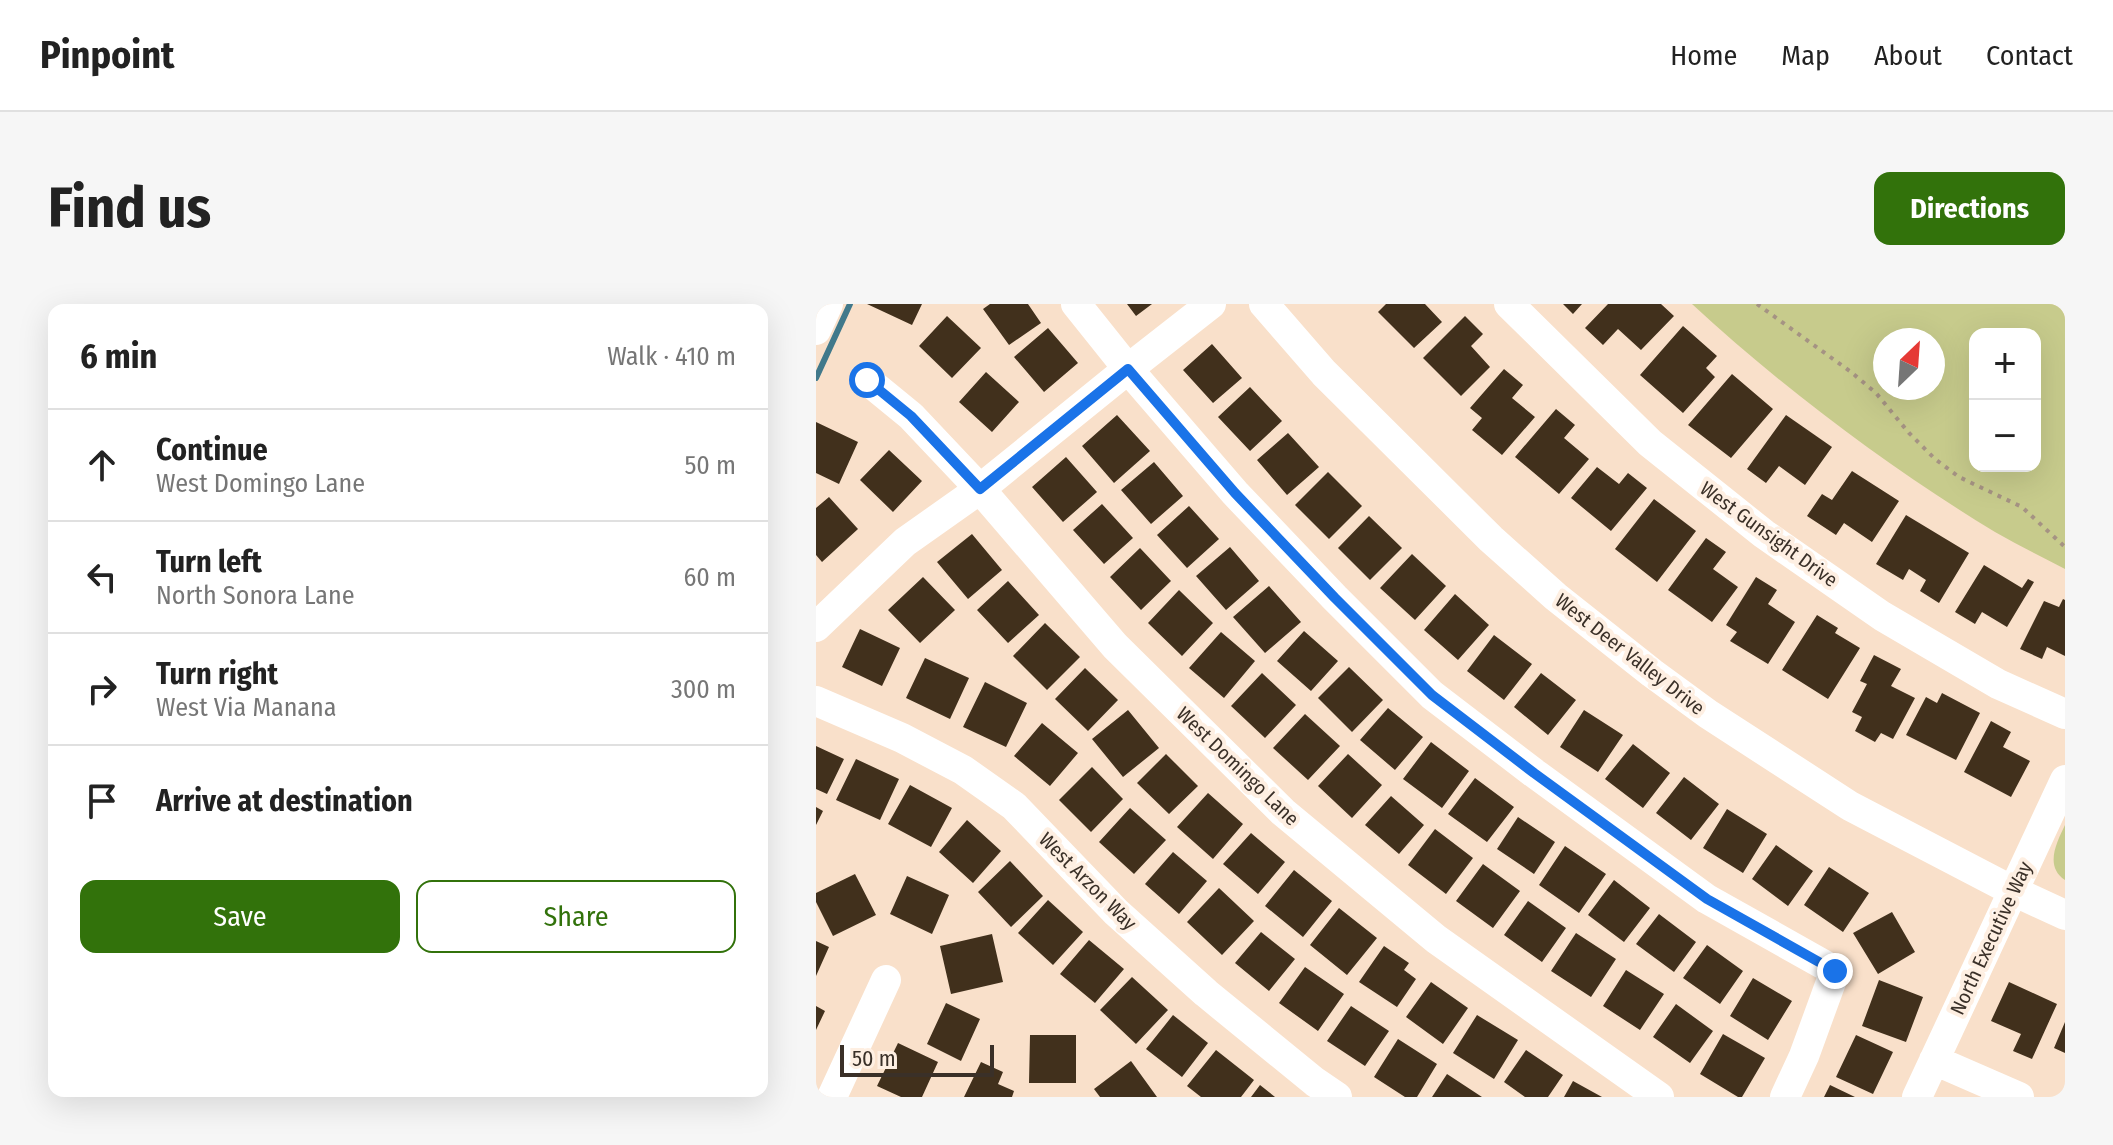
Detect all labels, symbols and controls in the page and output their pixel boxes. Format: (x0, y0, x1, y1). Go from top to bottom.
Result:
text: Pinpoint (40, 32, 174, 78)
text: Home (1670, 39, 1737, 72)
text: Map (1781, 39, 1830, 72)
text: About (1874, 39, 1942, 72)
text: Contact (1986, 39, 2073, 72)
button: Directions (1874, 172, 2065, 245)
text: Find us (48, 175, 211, 242)
north arrow (1873, 328, 1945, 400)
map controls (1969, 328, 2041, 472)
button: + (1969, 328, 2041, 400)
text: 6 min (80, 336, 157, 377)
text: Walk · 410 m (607, 341, 736, 372)
route start (849, 362, 885, 398)
button: − (1969, 400, 2041, 472)
text: Continue (156, 432, 268, 468)
icon: ahead (80, 443, 124, 487)
text: 50 m (684, 450, 736, 481)
text: West Domingo Lane (156, 468, 365, 499)
street label: West Gunsight Drive (1696, 476, 1842, 592)
text: Turn left (156, 544, 262, 580)
icon: left (80, 555, 124, 599)
text: 60 m (683, 562, 736, 593)
text: North Sonora Lane (156, 580, 355, 611)
street label: West Deer Valley Drive (1551, 588, 1709, 720)
text: Turn right (156, 656, 278, 692)
icon: right (80, 667, 124, 711)
text: 300 m (671, 674, 736, 705)
text: West Via Manana (156, 692, 337, 723)
street label: West Domingo Lane (1172, 702, 1304, 830)
icon: arrive (80, 779, 124, 823)
text: Arrive at destination (156, 783, 413, 819)
street label: West Arzon Way (1034, 827, 1142, 935)
street label: North Executive Way (1945, 858, 2037, 1018)
button: Save (80, 880, 400, 953)
button: Share (416, 880, 736, 953)
route end (1817, 953, 1853, 989)
scale bar (840, 1041, 994, 1077)
text: 50 m (852, 1045, 896, 1072)

